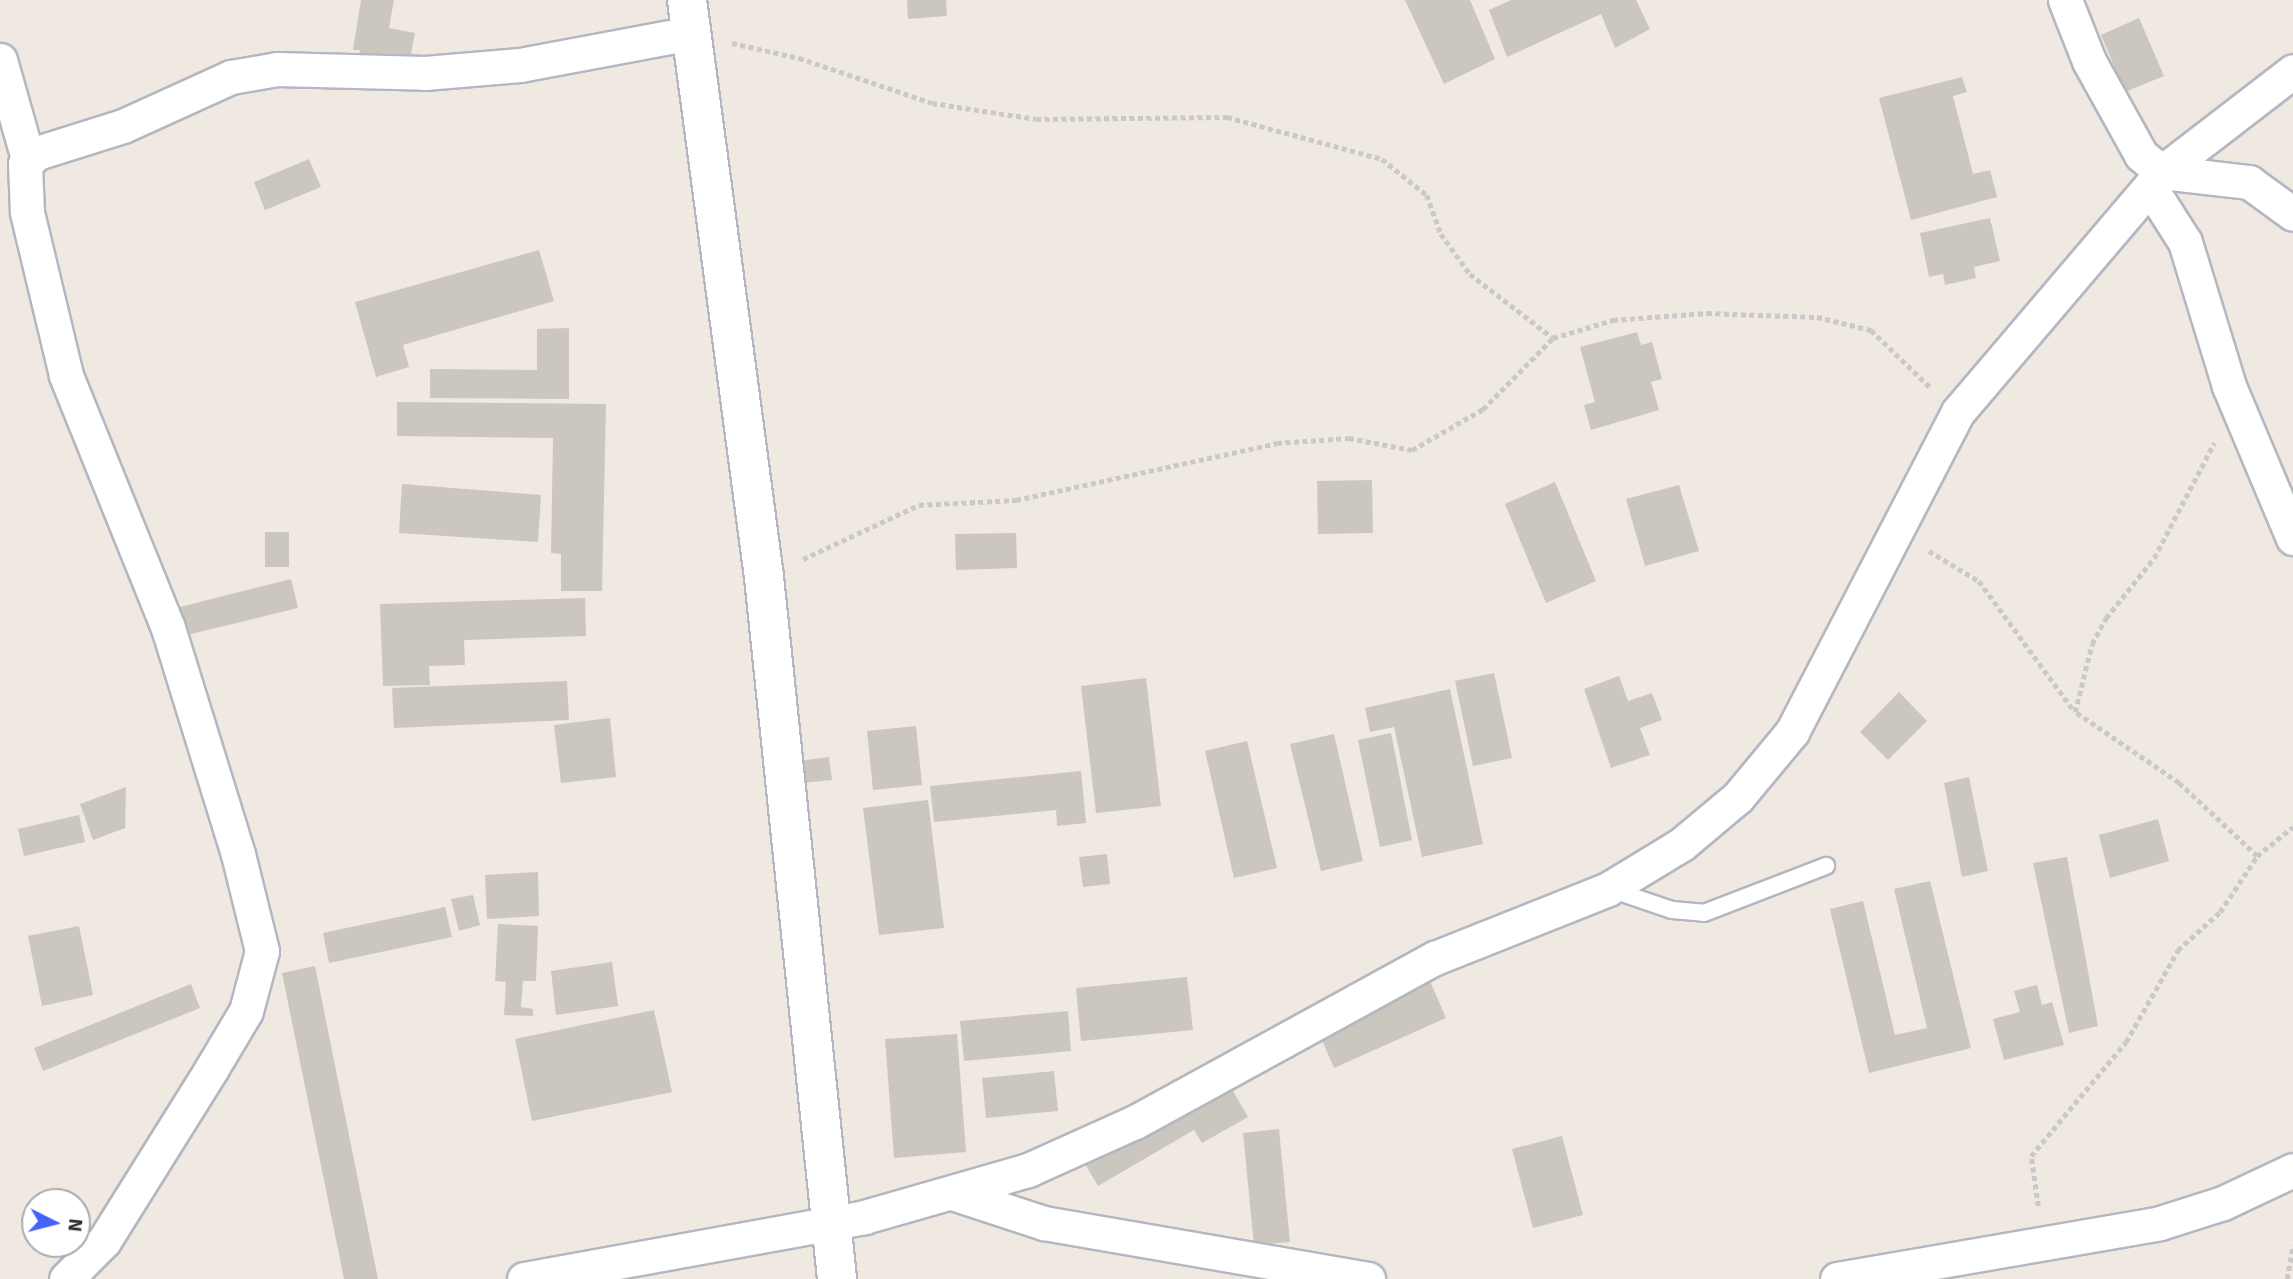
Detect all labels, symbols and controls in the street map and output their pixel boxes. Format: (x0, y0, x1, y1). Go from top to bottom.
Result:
north arrow (21, 1188, 91, 1258)
text: N (62, 1217, 88, 1233)

